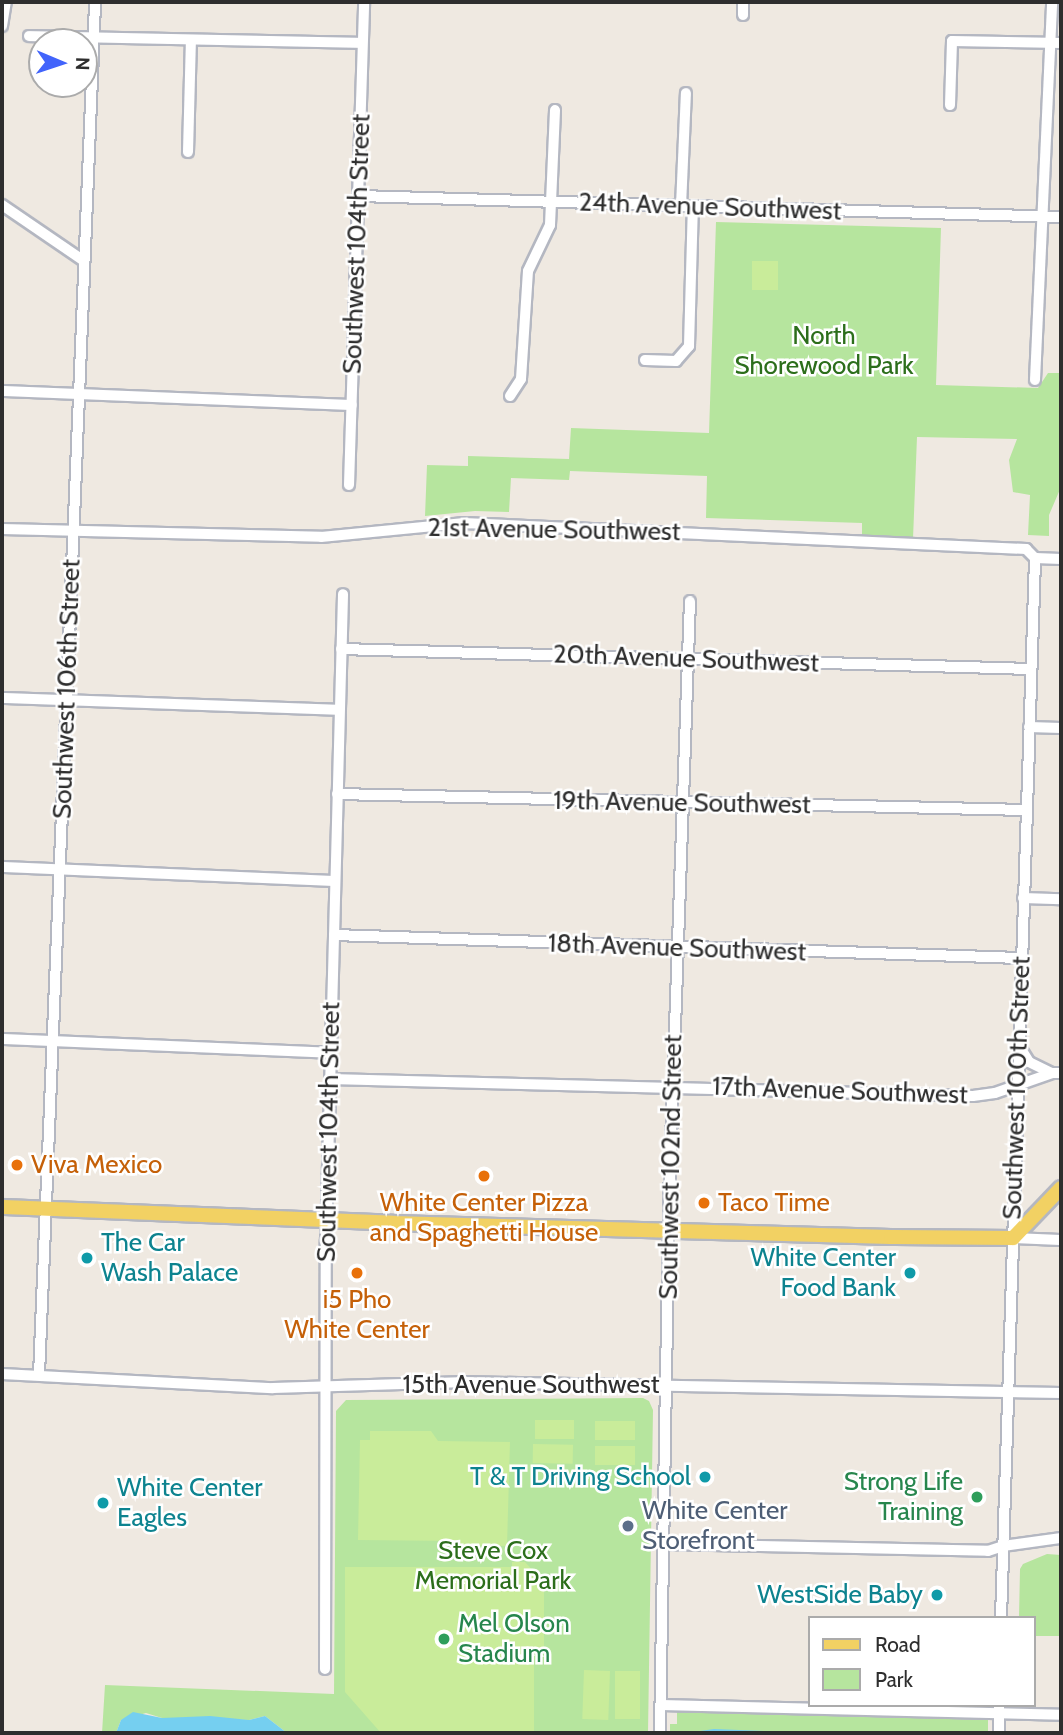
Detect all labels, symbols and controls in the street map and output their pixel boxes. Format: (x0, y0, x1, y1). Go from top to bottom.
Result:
north arrow (28, 28, 98, 98)
text: N (71, 57, 94, 71)
street label: Southwest 104th Street (337, 113, 377, 375)
street label: 24th Avenue Southwest (578, 187, 842, 227)
park label: North Shorewood Park (734, 320, 914, 382)
street label: 21st Avenue Southwest (427, 512, 681, 548)
street label: Southwest 106th Street (47, 558, 87, 820)
street label: 20th Avenue Southwest (552, 639, 820, 679)
street label: 19th Avenue Southwest (553, 785, 811, 821)
street label: 18th Avenue Southwest (547, 928, 807, 968)
street label: Southwest 100th Street (997, 956, 1037, 1220)
street label: Southwest 104th Street (311, 1002, 347, 1262)
street label: Southwest 102nd Street (653, 1034, 689, 1300)
street label: 17th Avenue Southwest (712, 1071, 968, 1111)
place label: Viva Mexico (31, 1149, 162, 1181)
marker: Viva Mexico (9, 1157, 25, 1173)
marker: White Center Pizza and Spaghetti House (476, 1168, 492, 1184)
place label: White Center Pizza and Spaghetti House (370, 1187, 598, 1248)
place label: Taco Time (718, 1187, 830, 1219)
marker: Taco Time (696, 1195, 712, 1211)
place label: The Car Wash Palace (101, 1227, 238, 1288)
place label: White Center Food Bank (751, 1242, 896, 1304)
marker: The Car Wash Palace (79, 1250, 95, 1266)
marker: i5 Pho White Center (349, 1265, 365, 1281)
marker: White Center Food Bank (902, 1265, 918, 1281)
place label: i5 Pho White Center (284, 1284, 430, 1346)
street label: 15th Avenue Southwest (403, 1369, 659, 1401)
place label: T & T Driving School (470, 1461, 691, 1493)
place label: Strong Life Training (844, 1466, 963, 1528)
marker: T & T Driving School (697, 1469, 713, 1485)
place label: White Center Eagles (117, 1472, 262, 1534)
marker: Strong Life Training (969, 1489, 985, 1505)
marker: White Center Eagles (95, 1495, 111, 1511)
place label: White Center Storefront (642, 1495, 787, 1556)
marker: White Center Storefront (620, 1518, 636, 1534)
park label: Steve Cox Memorial Park (415, 1535, 571, 1596)
place label: WestSide Baby (757, 1579, 923, 1611)
marker: WestSide Baby (929, 1587, 945, 1603)
place label: Mel Olson Stadium (458, 1608, 570, 1670)
legend (808, 1616, 1035, 1707)
marker: Mel Olson Stadium (436, 1631, 452, 1647)
text: Road (875, 1632, 921, 1657)
text: Park (875, 1667, 913, 1692)

